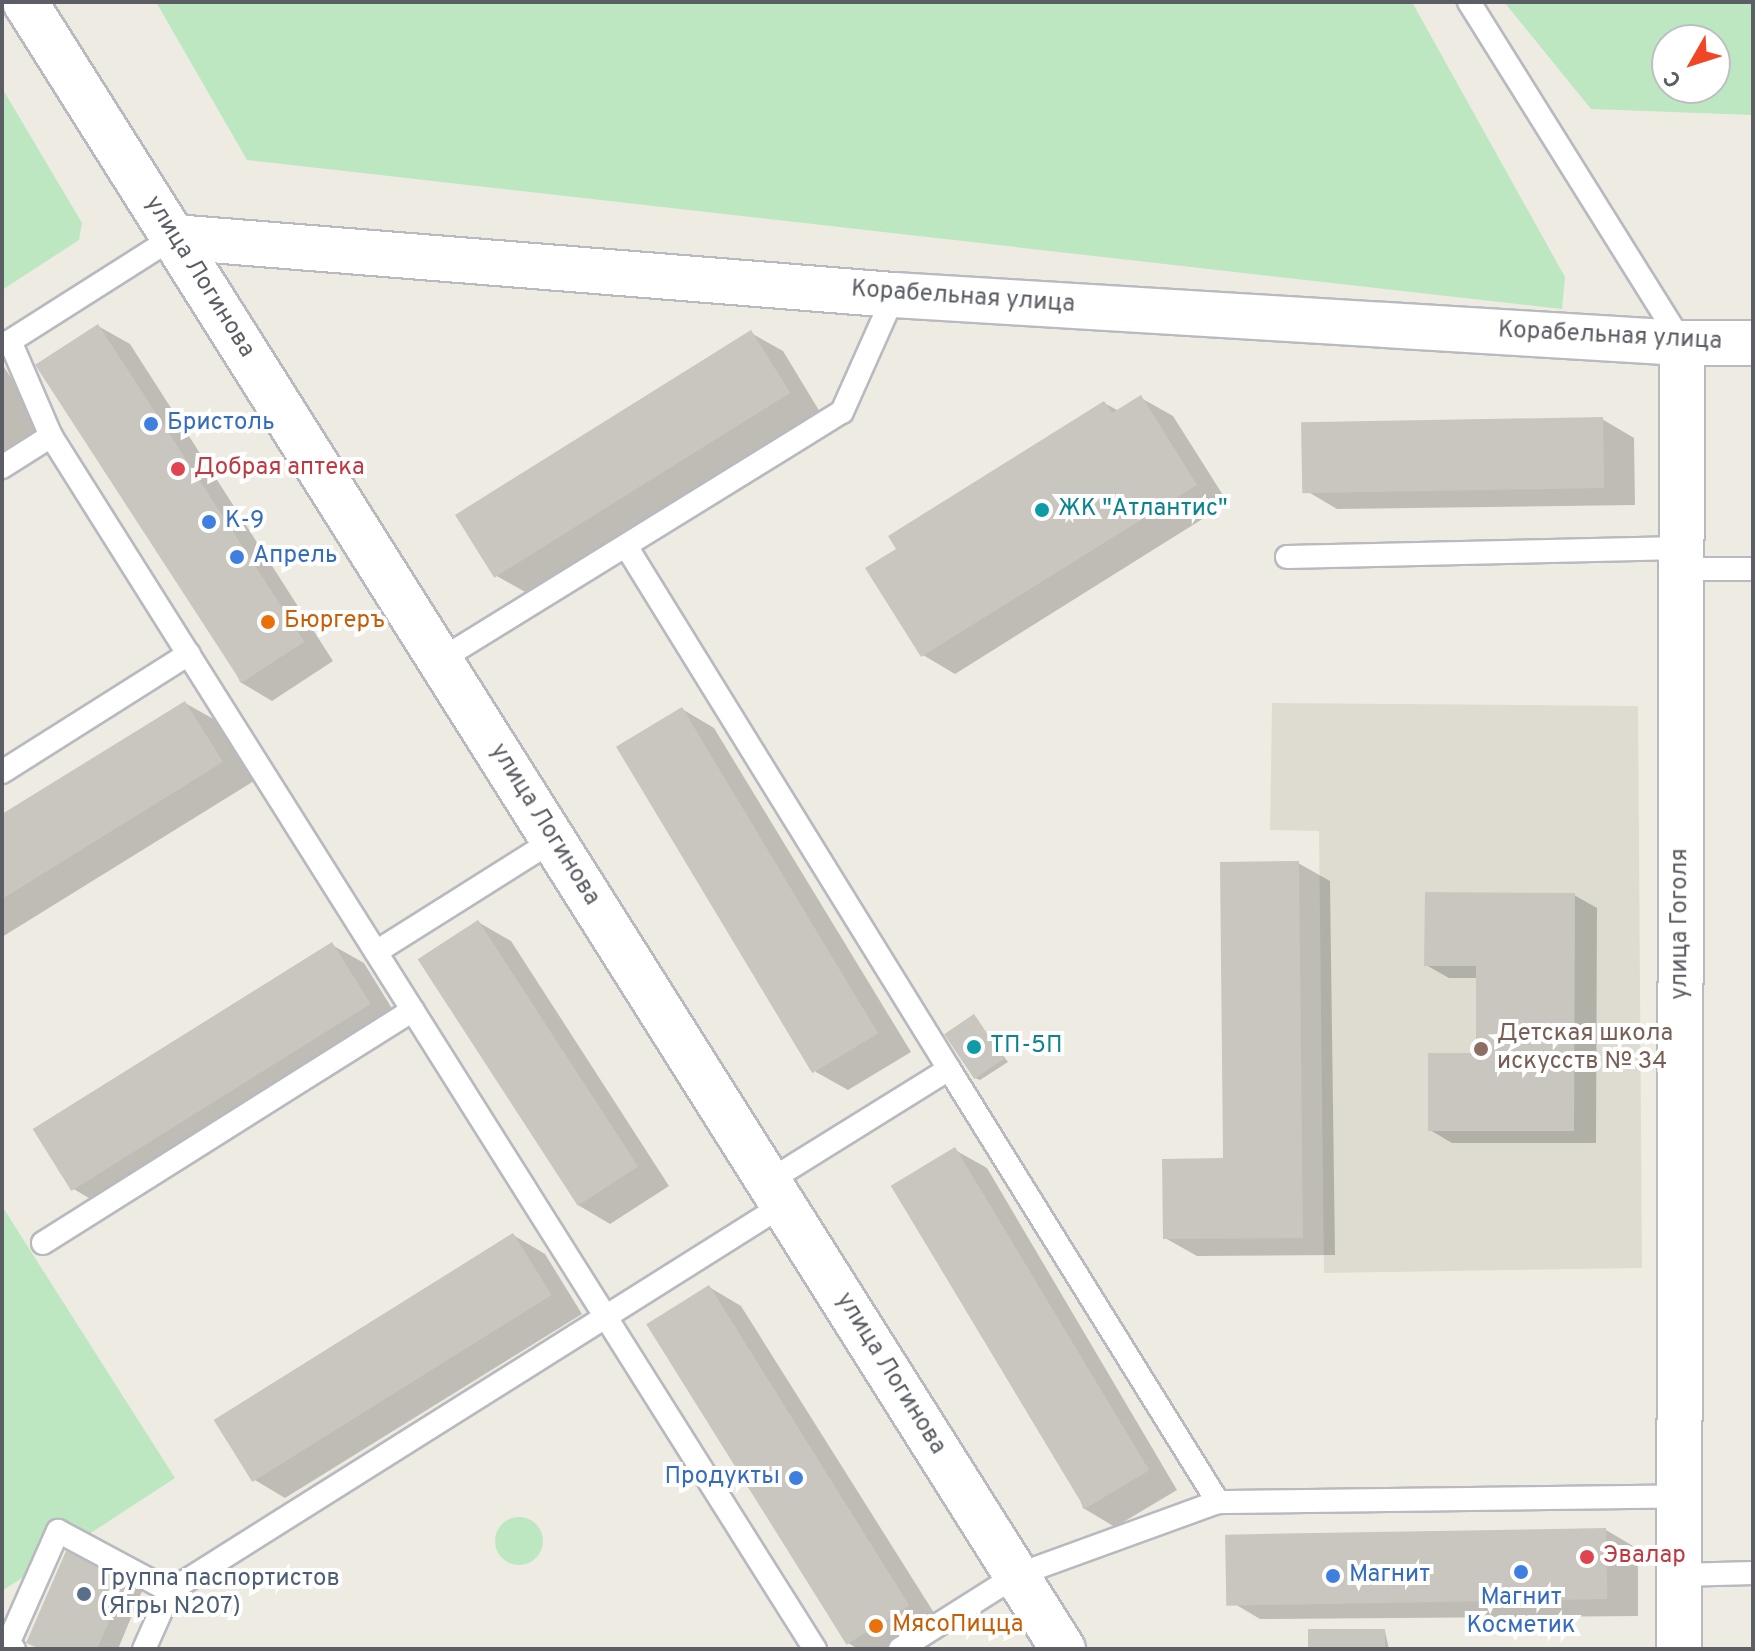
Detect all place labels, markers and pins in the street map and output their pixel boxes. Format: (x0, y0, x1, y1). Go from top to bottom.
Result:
place label: Бристоль (167, 410, 275, 438)
marker: Бристоль (142, 415, 160, 433)
place label: Добрая аптека (194, 455, 365, 483)
marker: Добрая аптека (169, 460, 187, 478)
place label: ЖК "Атлантис" (1058, 496, 1228, 524)
marker: ЖК "Атлантис" (1033, 501, 1051, 519)
place label: К-9 (225, 508, 264, 536)
marker: К-9 (200, 513, 218, 531)
place label: Апрель (253, 543, 337, 571)
marker: Апрель (228, 548, 246, 566)
place label: Бюргеръ (284, 608, 385, 636)
marker: Бюргеръ (259, 613, 277, 631)
place label: Детская школа искусств № 34 (1497, 1021, 1673, 1077)
place label: ТП-5П (990, 1033, 1063, 1061)
marker: ТП-5П (965, 1038, 983, 1056)
marker: Детская школа искусств № 34 (1472, 1040, 1490, 1058)
place label: Продукты (664, 1464, 780, 1492)
marker: Продукты (787, 1469, 805, 1487)
place label: Эвалар (1603, 1543, 1686, 1571)
marker: Эвалар (1578, 1548, 1596, 1566)
place label: Магнит (1349, 1562, 1430, 1590)
marker: Магнит Косметик (1512, 1563, 1530, 1581)
place label: Группа паспортистов (Ягры N207) (100, 1566, 340, 1622)
marker: Магнит (1324, 1567, 1342, 1585)
marker: Группа паспортистов (Ягры N207) (75, 1585, 93, 1603)
place label: Магнит Косметик (1466, 1585, 1576, 1641)
place label: МясоПицца (892, 1612, 1023, 1640)
marker: МясоПицца (867, 1617, 885, 1635)

